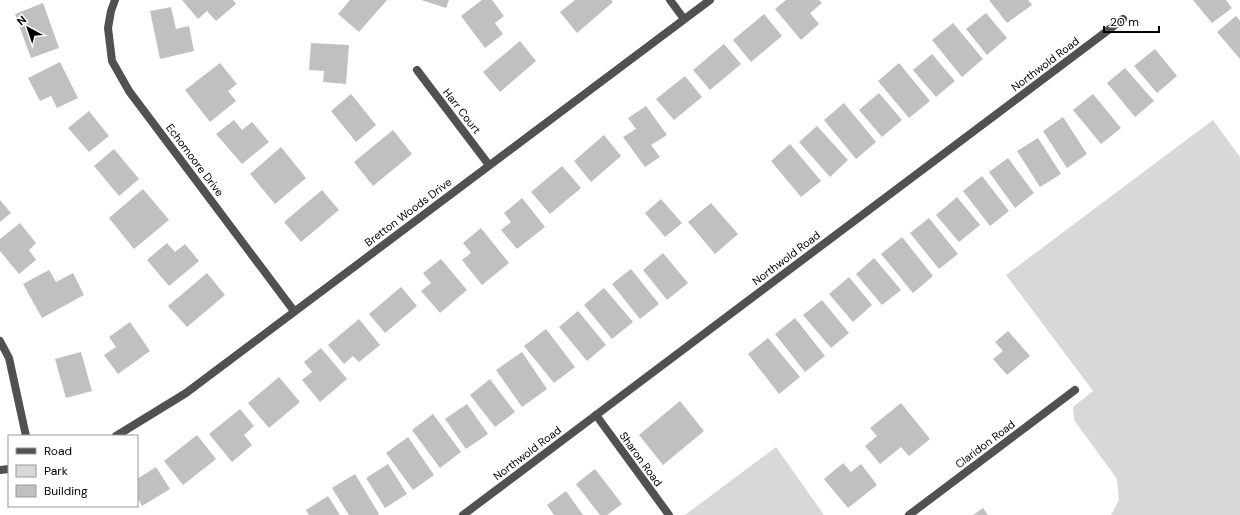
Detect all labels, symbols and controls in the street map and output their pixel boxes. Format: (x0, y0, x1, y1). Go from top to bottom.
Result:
north arrow (8, 8, 48, 48)
scale bar (1104, 8, 1159, 34)
text: N (14, 12, 29, 28)
text: 20 m (1110, 14, 1139, 30)
street label: Northwold Road (1008, 34, 1082, 94)
street label: Harr Court (440, 86, 484, 136)
street label: Echomoore Drive (163, 121, 227, 199)
street label: Bretton Woods Drive (362, 175, 454, 249)
street label: Northwold Road (749, 228, 823, 288)
street label: Claridon Road (952, 417, 1018, 471)
street label: Northwold Road (490, 423, 564, 483)
street label: Sharon Road (617, 429, 666, 489)
legend (8, 435, 138, 507)
text: Road (44, 443, 72, 459)
text: Park (44, 463, 68, 479)
text: Building (44, 483, 88, 499)

